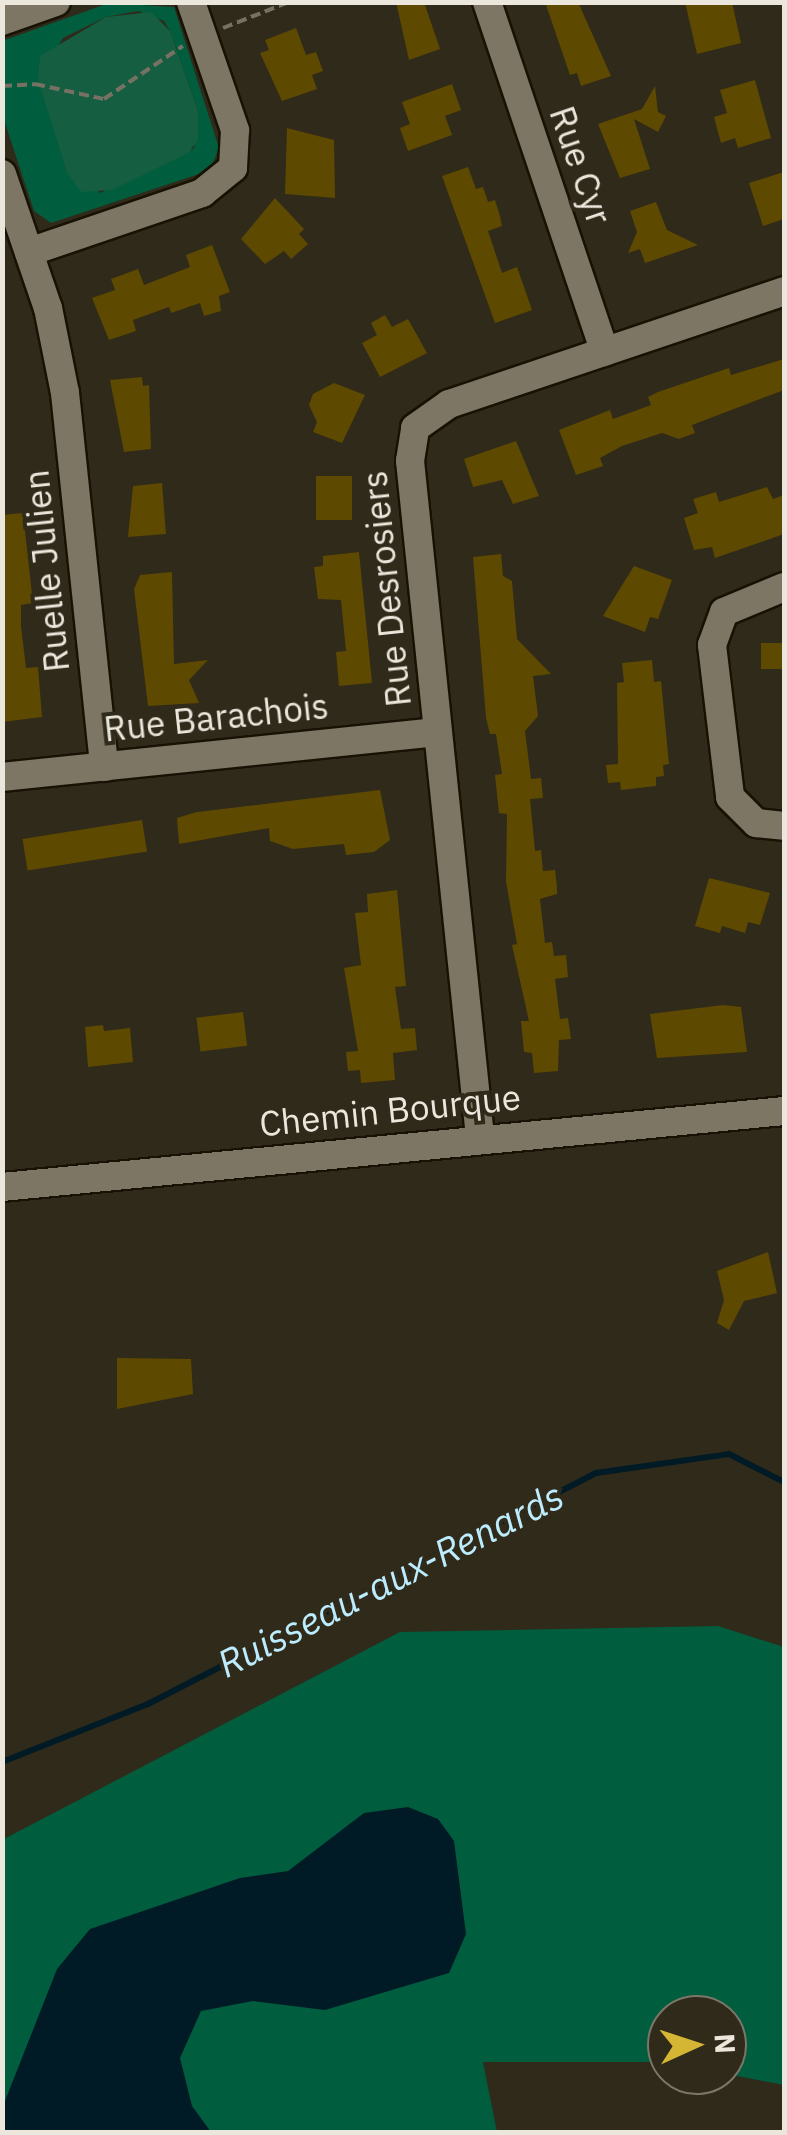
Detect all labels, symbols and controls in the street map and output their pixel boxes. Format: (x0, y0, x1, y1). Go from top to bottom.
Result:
street label: Rue Cyr (541, 101, 621, 229)
street label: Ruelle Julien (15, 468, 77, 674)
street label: Rue Desrosiers (353, 469, 419, 709)
street label: Rue Barachois (102, 684, 330, 750)
street label: Chemin Bourque (257, 1075, 523, 1145)
water label: Ruisseau-aux-Renards (209, 1472, 571, 1686)
north arrow (647, 1995, 747, 2095)
text: N (706, 2032, 744, 2055)

